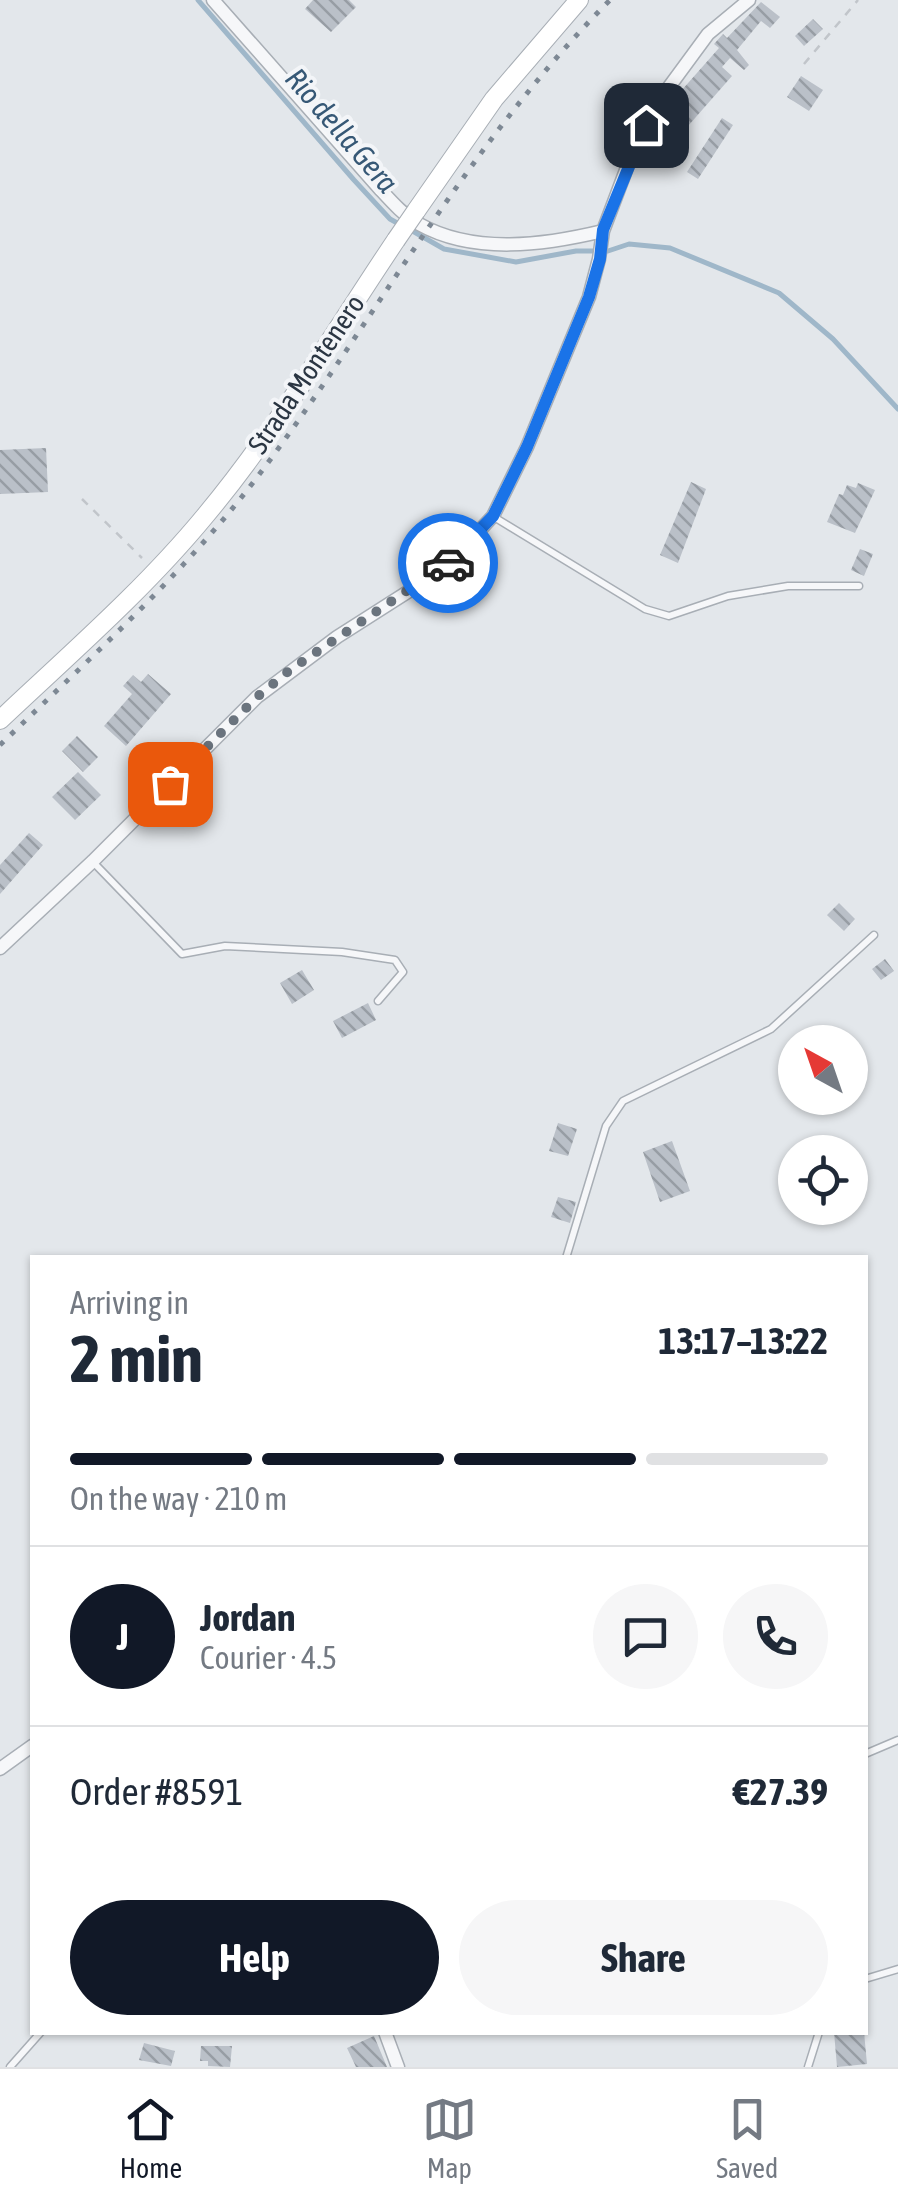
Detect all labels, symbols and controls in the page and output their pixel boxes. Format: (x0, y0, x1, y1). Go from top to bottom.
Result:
water label: Rio della Gera (279, 61, 405, 199)
pin (604, 83, 689, 168)
icon: home (619, 98, 674, 153)
street label: Strada Montenero (241, 289, 371, 459)
courier (398, 513, 498, 613)
icon: car (421, 536, 476, 591)
pin (128, 742, 213, 827)
icon: bag (143, 757, 198, 812)
north arrow (778, 1025, 868, 1115)
map controls (778, 1025, 868, 1225)
button: locate (778, 1135, 868, 1225)
text: Arriving in (70, 1284, 189, 1321)
text: 13:17–13:22 (658, 1319, 828, 1362)
text: 2 min (70, 1321, 203, 1396)
text: On the way · 210 m (70, 1480, 287, 1517)
button: chat (593, 1584, 698, 1689)
button: phone (723, 1584, 828, 1689)
text: Jordan (200, 1596, 295, 1639)
text: J (116, 1615, 129, 1658)
text: Courier · 4.5 (200, 1639, 337, 1676)
text: Order #8591 (70, 1770, 243, 1813)
text: €27.39 (733, 1770, 828, 1813)
button: Help (70, 1900, 439, 2015)
button: Share (459, 1900, 828, 2015)
tab: Home (120, 2092, 182, 2184)
tab: Map (422, 2092, 477, 2184)
tab: Saved (716, 2092, 778, 2184)

